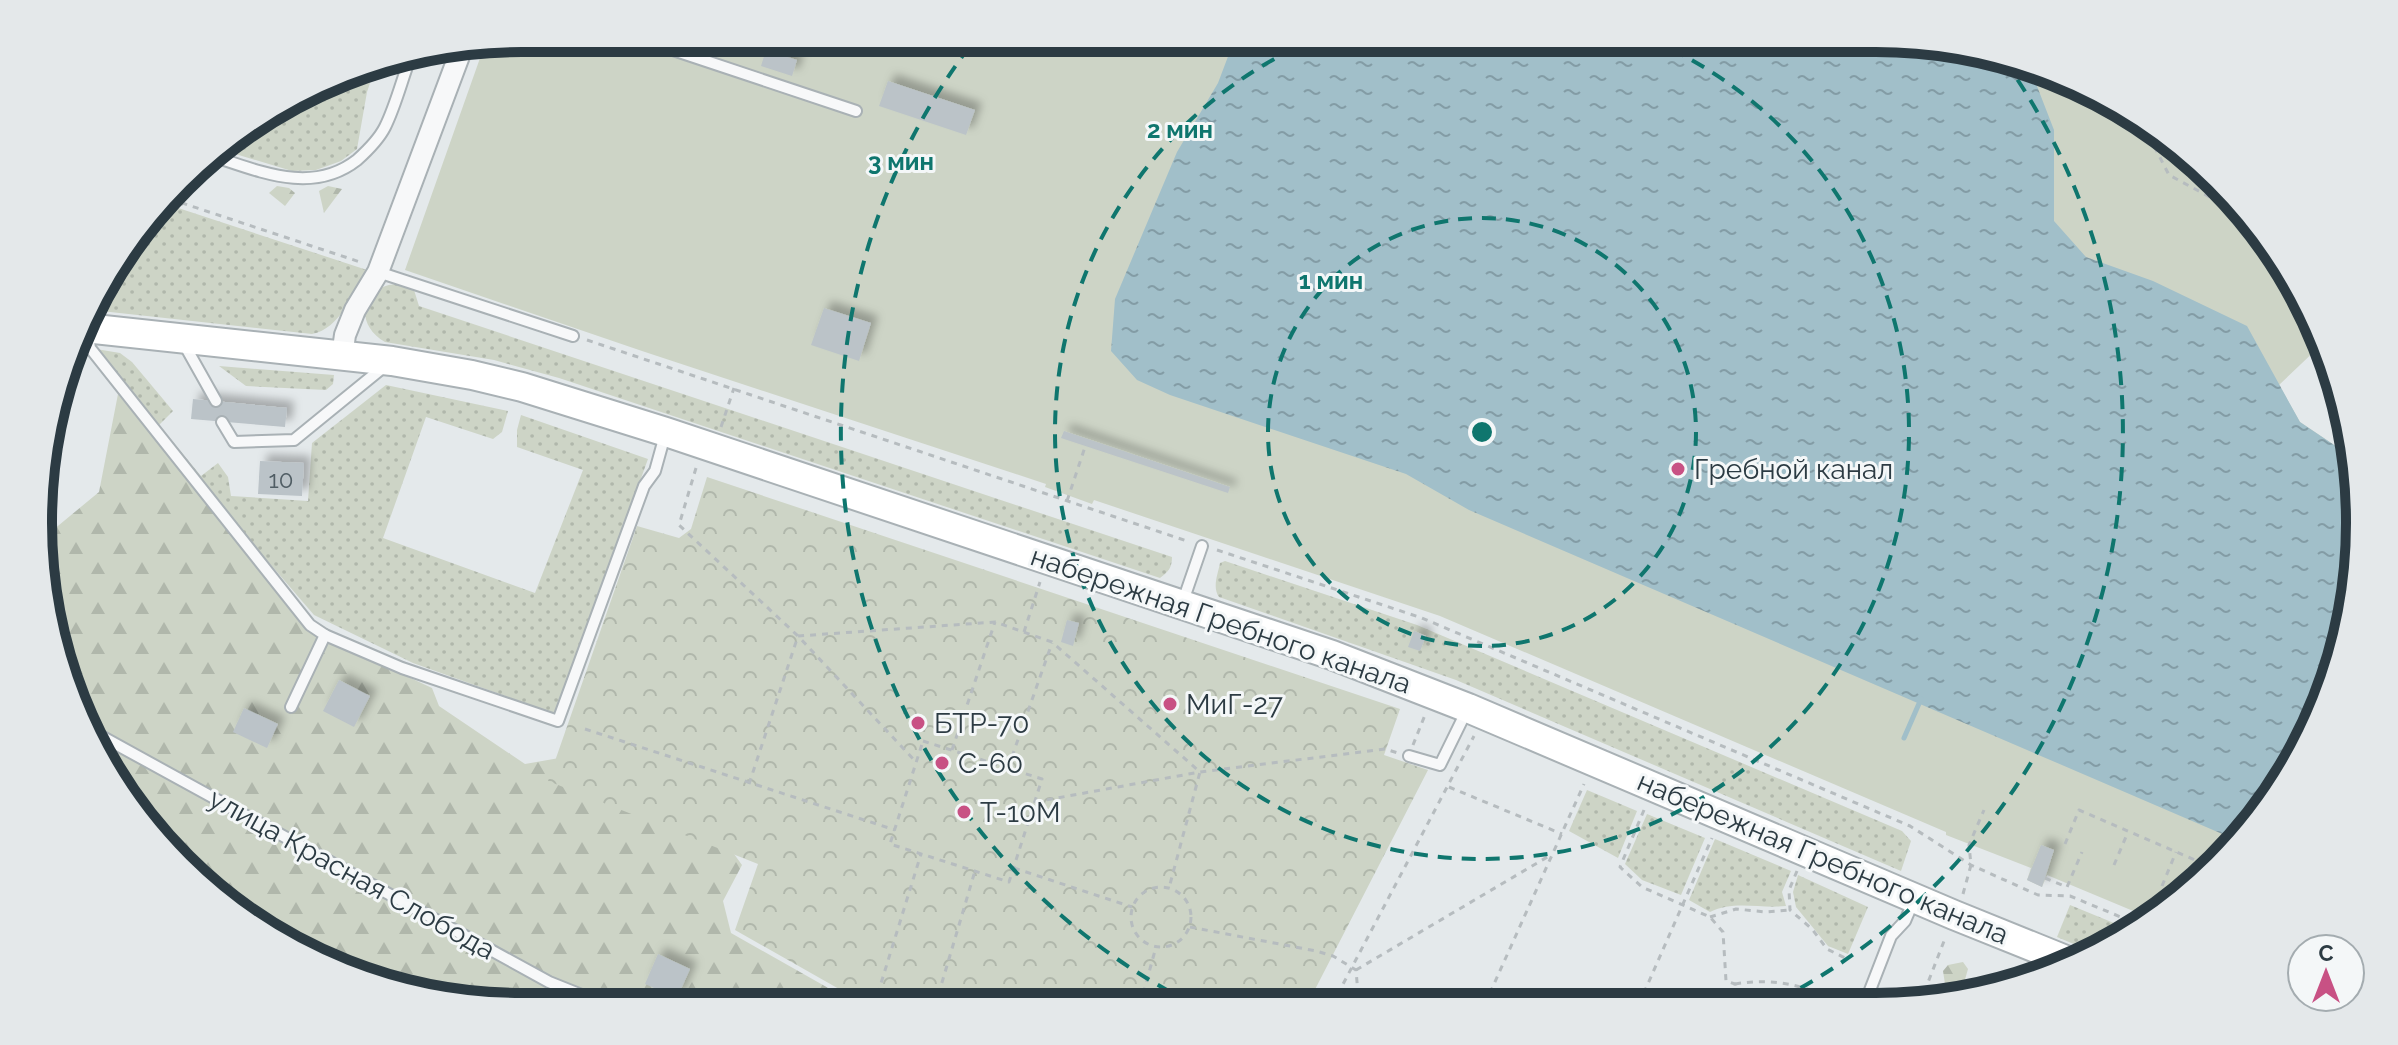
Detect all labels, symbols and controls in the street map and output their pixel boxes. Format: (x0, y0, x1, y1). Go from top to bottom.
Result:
text: 2 мин (1147, 115, 1213, 144)
text: 3 мин (868, 147, 934, 176)
text: 1 мин (1299, 266, 1363, 295)
centre of rings (1468, 418, 1496, 446)
place label: Гребной канал (1694, 453, 1893, 486)
marker: Гребной канал (1669, 460, 1687, 478)
house number: 10 (269, 465, 293, 494)
street label: набережная Гребного канала (1027, 539, 1415, 701)
place label: МиГ-27 (1186, 688, 1283, 721)
marker: МиГ-27 (1161, 695, 1179, 713)
place label: БТР-70 (934, 707, 1029, 740)
marker: БТР-70 (909, 714, 927, 732)
place label: С-60 (958, 747, 1023, 780)
marker: С-60 (933, 754, 951, 772)
street label: набережная Гребного канала (1632, 765, 2014, 951)
street label: улица Красная Слобода (203, 781, 501, 967)
place label: Т-10М (980, 796, 1061, 829)
marker: Т-10М (955, 803, 973, 821)
north arrow (2286, 933, 2366, 1013)
text: С (2318, 940, 2334, 966)

